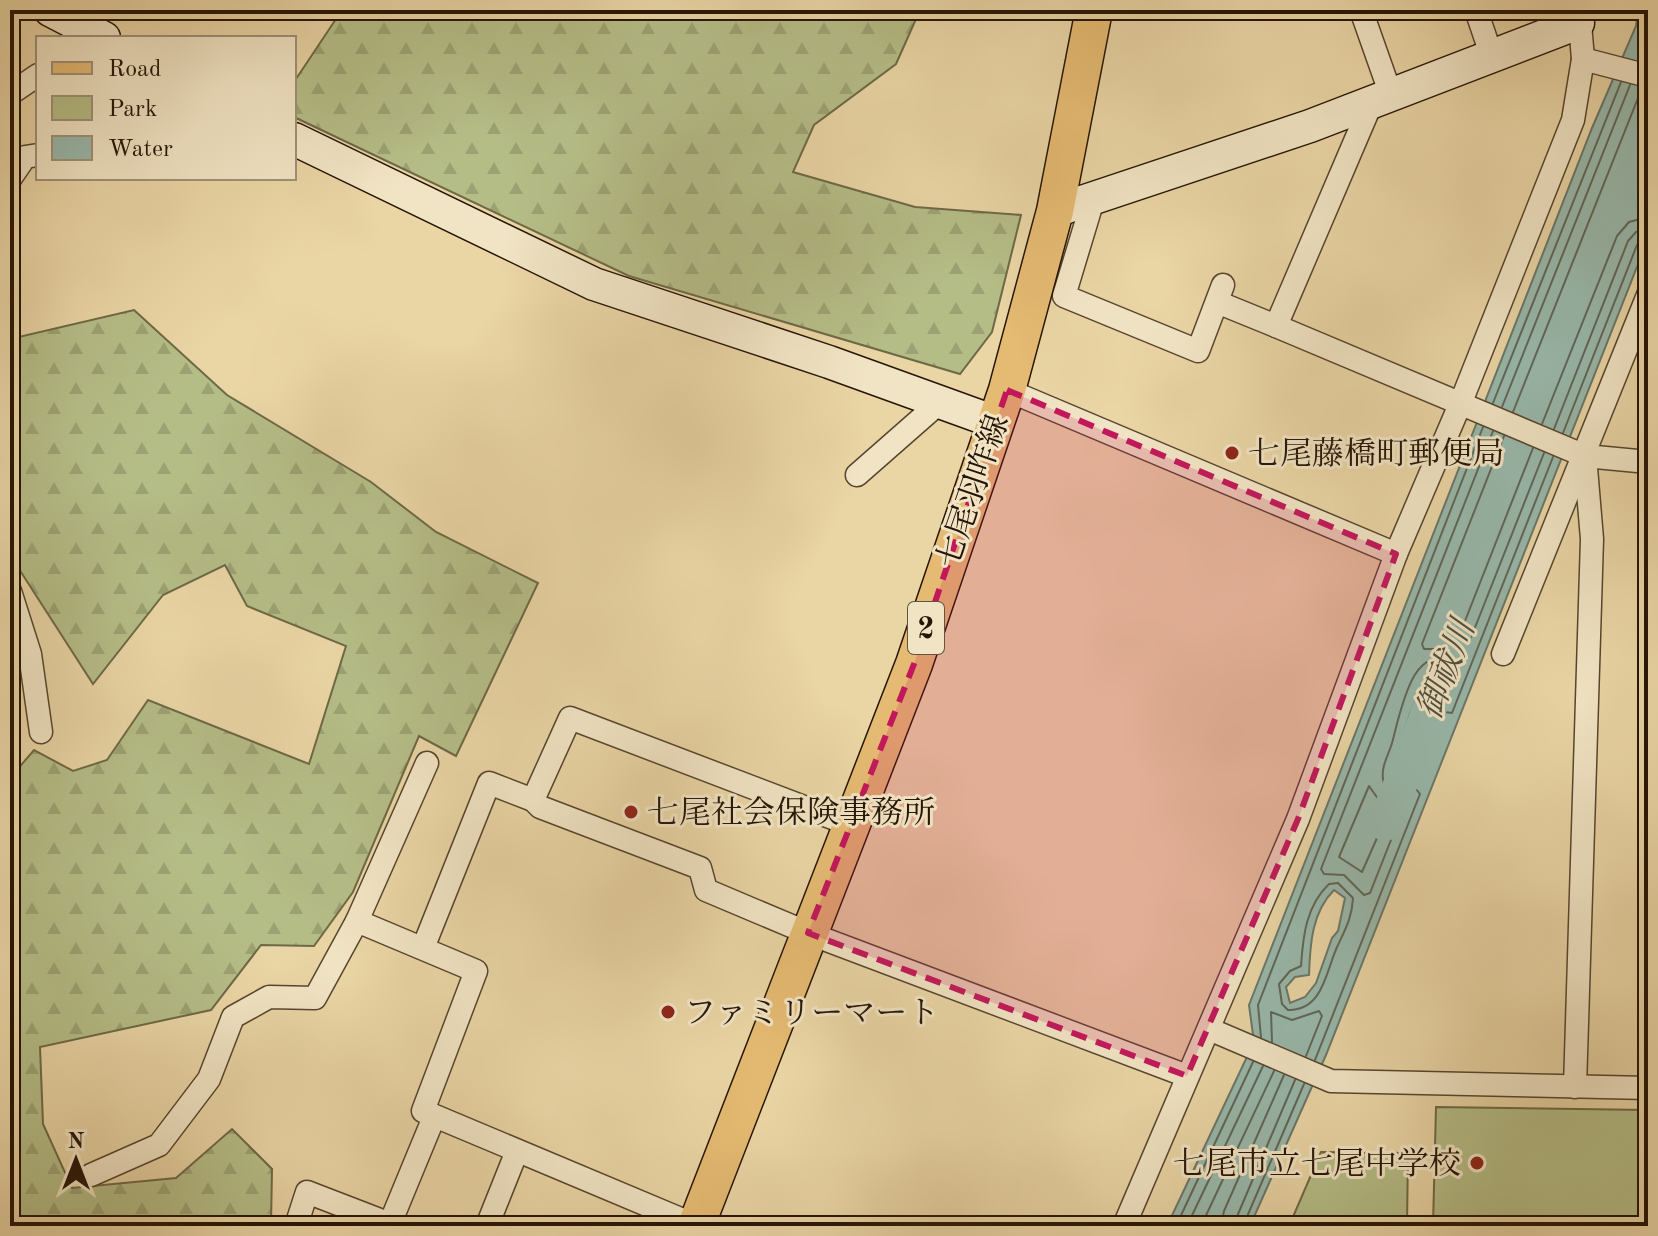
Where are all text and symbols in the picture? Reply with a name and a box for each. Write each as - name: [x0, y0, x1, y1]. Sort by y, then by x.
- legend: [36, 36, 296, 180]
- text: Road: [108, 58, 161, 82]
- text: Park: [108, 98, 157, 122]
- text: Water: [108, 138, 173, 162]
- street label: 七尾羽咋線: [931, 410, 1016, 573]
- place label: 七尾藤橋町郵便局: [1248, 436, 1504, 472]
- marker: 七尾藤橋町郵便局: [1223, 444, 1241, 462]
- road number: 2: [908, 602, 944, 654]
- water label: 御祓川: [1411, 612, 1483, 724]
- place label: 七尾社会保険事務所: [647, 795, 935, 831]
- marker: 七尾社会保険事務所: [622, 803, 640, 821]
- place label: ファミリーマート: [684, 998, 939, 1031]
- marker: ファミリーマート: [659, 1003, 677, 1021]
- north arrow: [36, 1120, 116, 1200]
- text: N: [68, 1131, 85, 1153]
- place label: 七尾市立七尾中学校: [1173, 1147, 1461, 1182]
- marker: 七尾市立七尾中学校: [1468, 1154, 1486, 1172]

